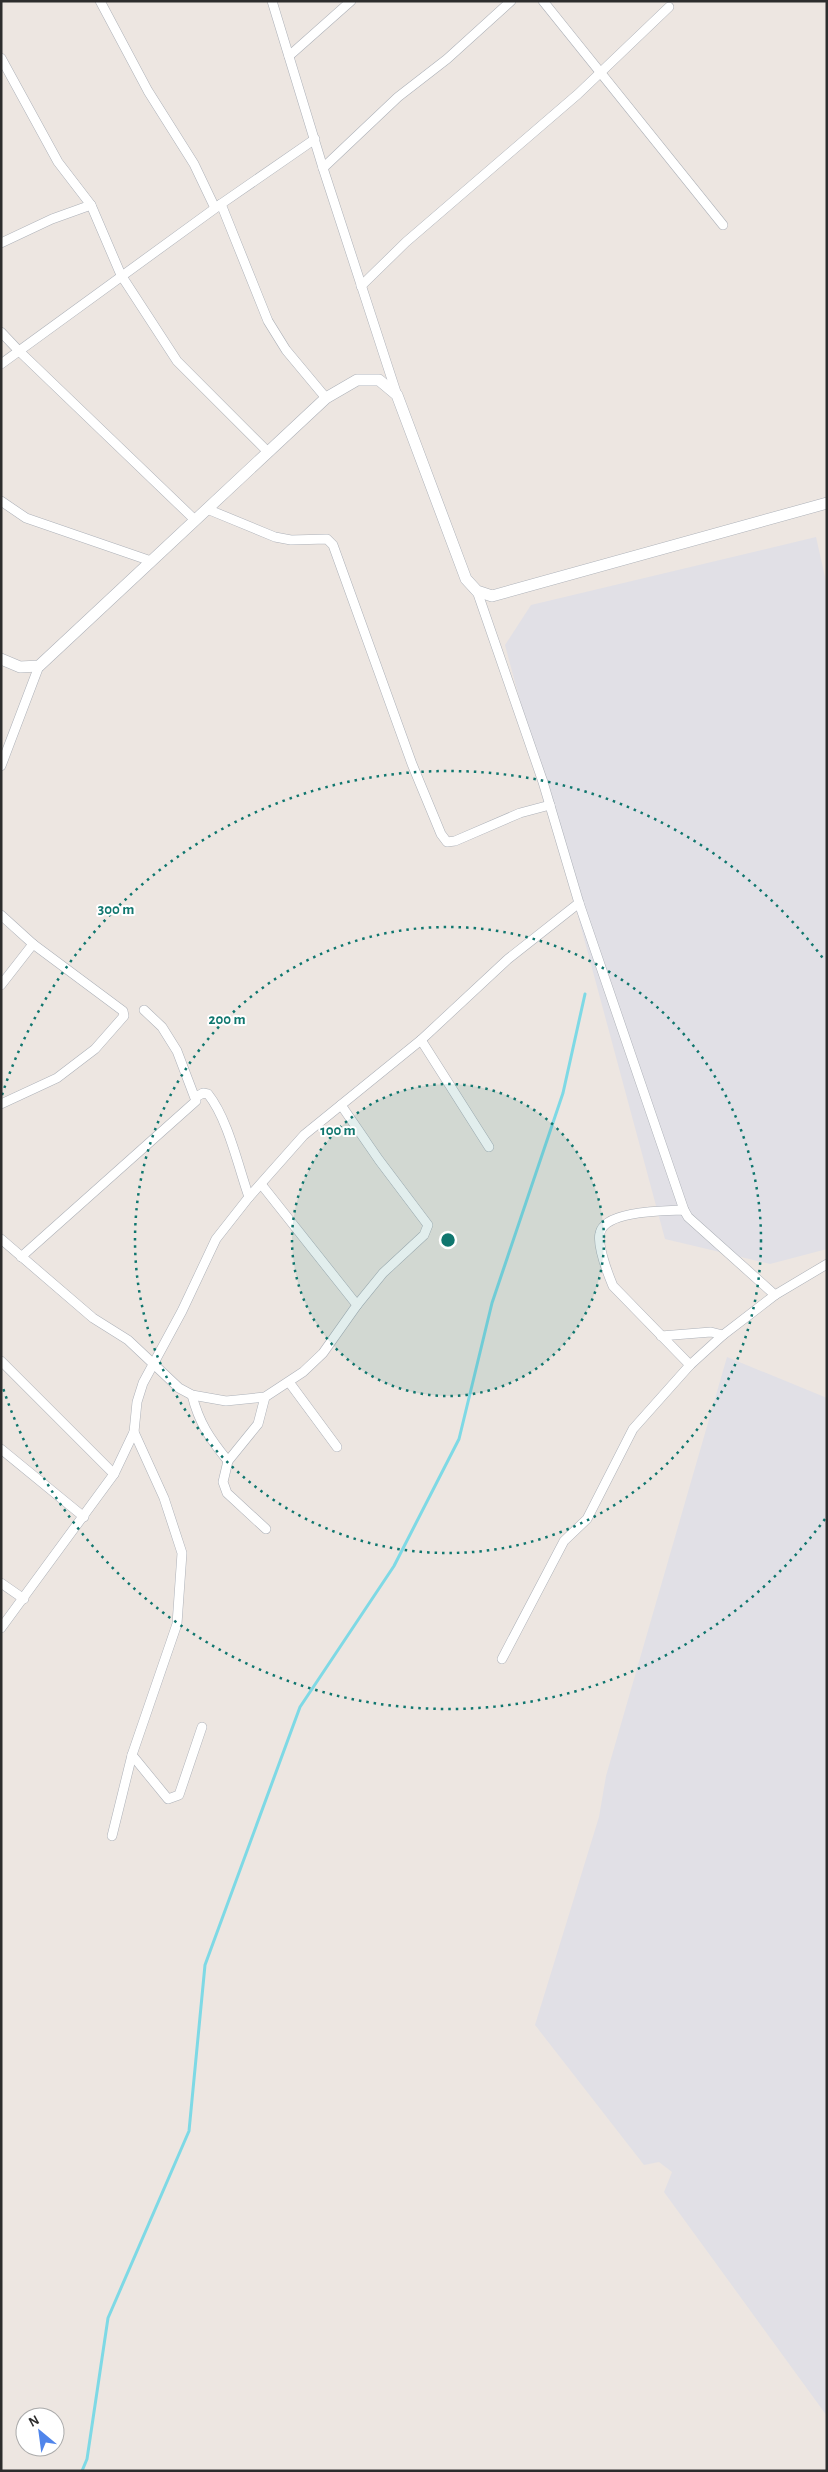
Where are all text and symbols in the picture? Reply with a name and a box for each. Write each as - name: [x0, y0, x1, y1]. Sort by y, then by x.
- text: 300 m: [98, 902, 134, 917]
- text: 200 m: [208, 1012, 246, 1027]
- text: 100 m: [320, 1123, 356, 1138]
- centre of rings: [439, 1231, 457, 1249]
- north arrow: [15, 2407, 65, 2457]
- text: N: [27, 2413, 42, 2430]

